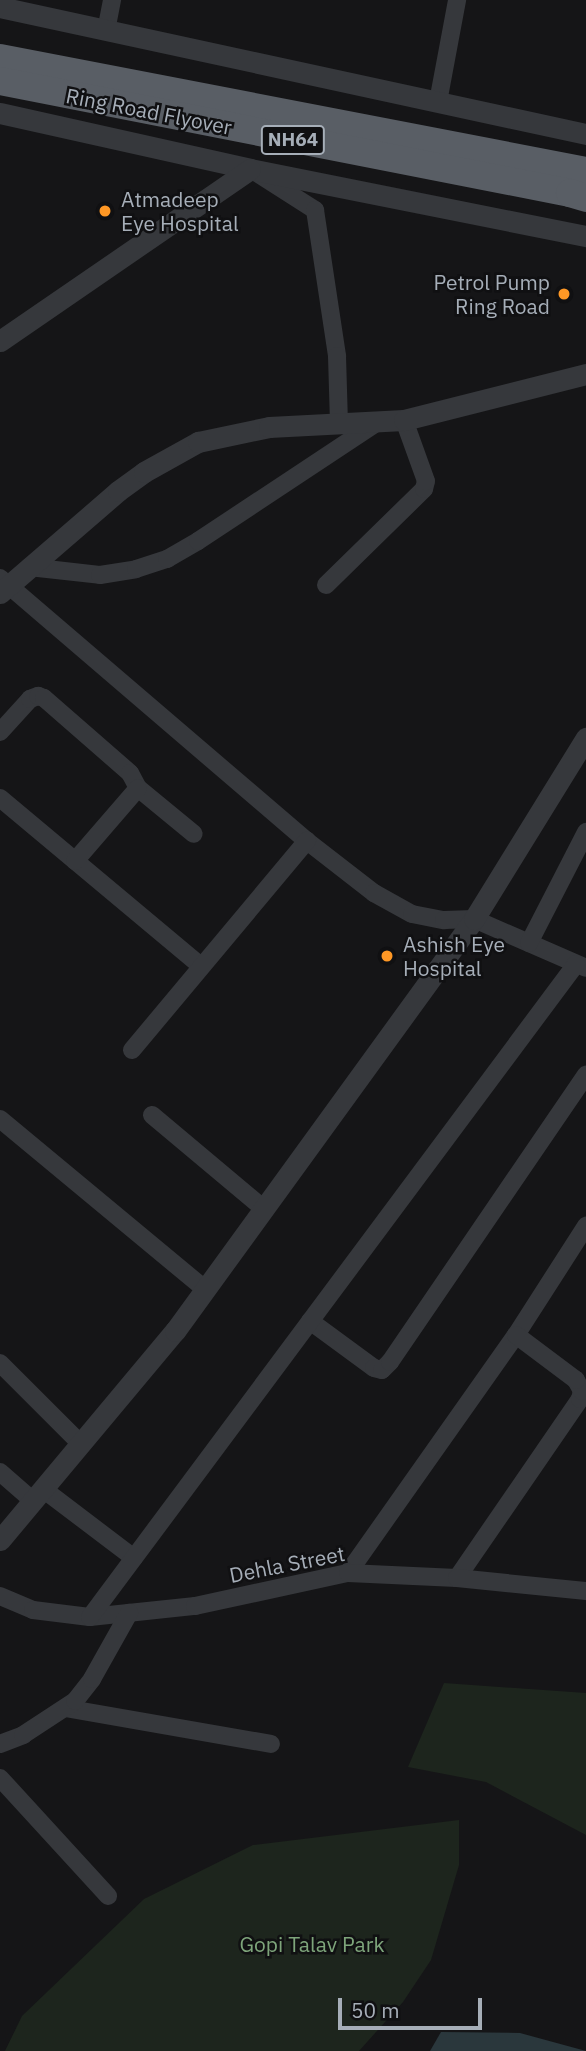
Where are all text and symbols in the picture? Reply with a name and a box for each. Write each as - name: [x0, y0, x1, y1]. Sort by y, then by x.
- street label: Ring Road Flyover: [64, 83, 234, 139]
- road number: NH64: [260, 124, 326, 156]
- place label: Atmadeep Eye Hospital: [121, 186, 239, 236]
- marker: Atmadeep Eye Hospital: [95, 201, 115, 221]
- place label: Petrol Pump Ring Road: [434, 269, 550, 319]
- marker: Petrol Pump Ring Road: [556, 286, 572, 302]
- place label: Ashish Eye Hospital: [403, 931, 505, 981]
- marker: Ashish Eye Hospital: [377, 946, 397, 966]
- street label: Dehla Street: [227, 1540, 347, 1588]
- park label: Gopi Talav Park: [239, 1931, 385, 1957]
- scale bar: [341, 1984, 484, 2028]
- text: 50 m: [351, 1996, 400, 2024]

